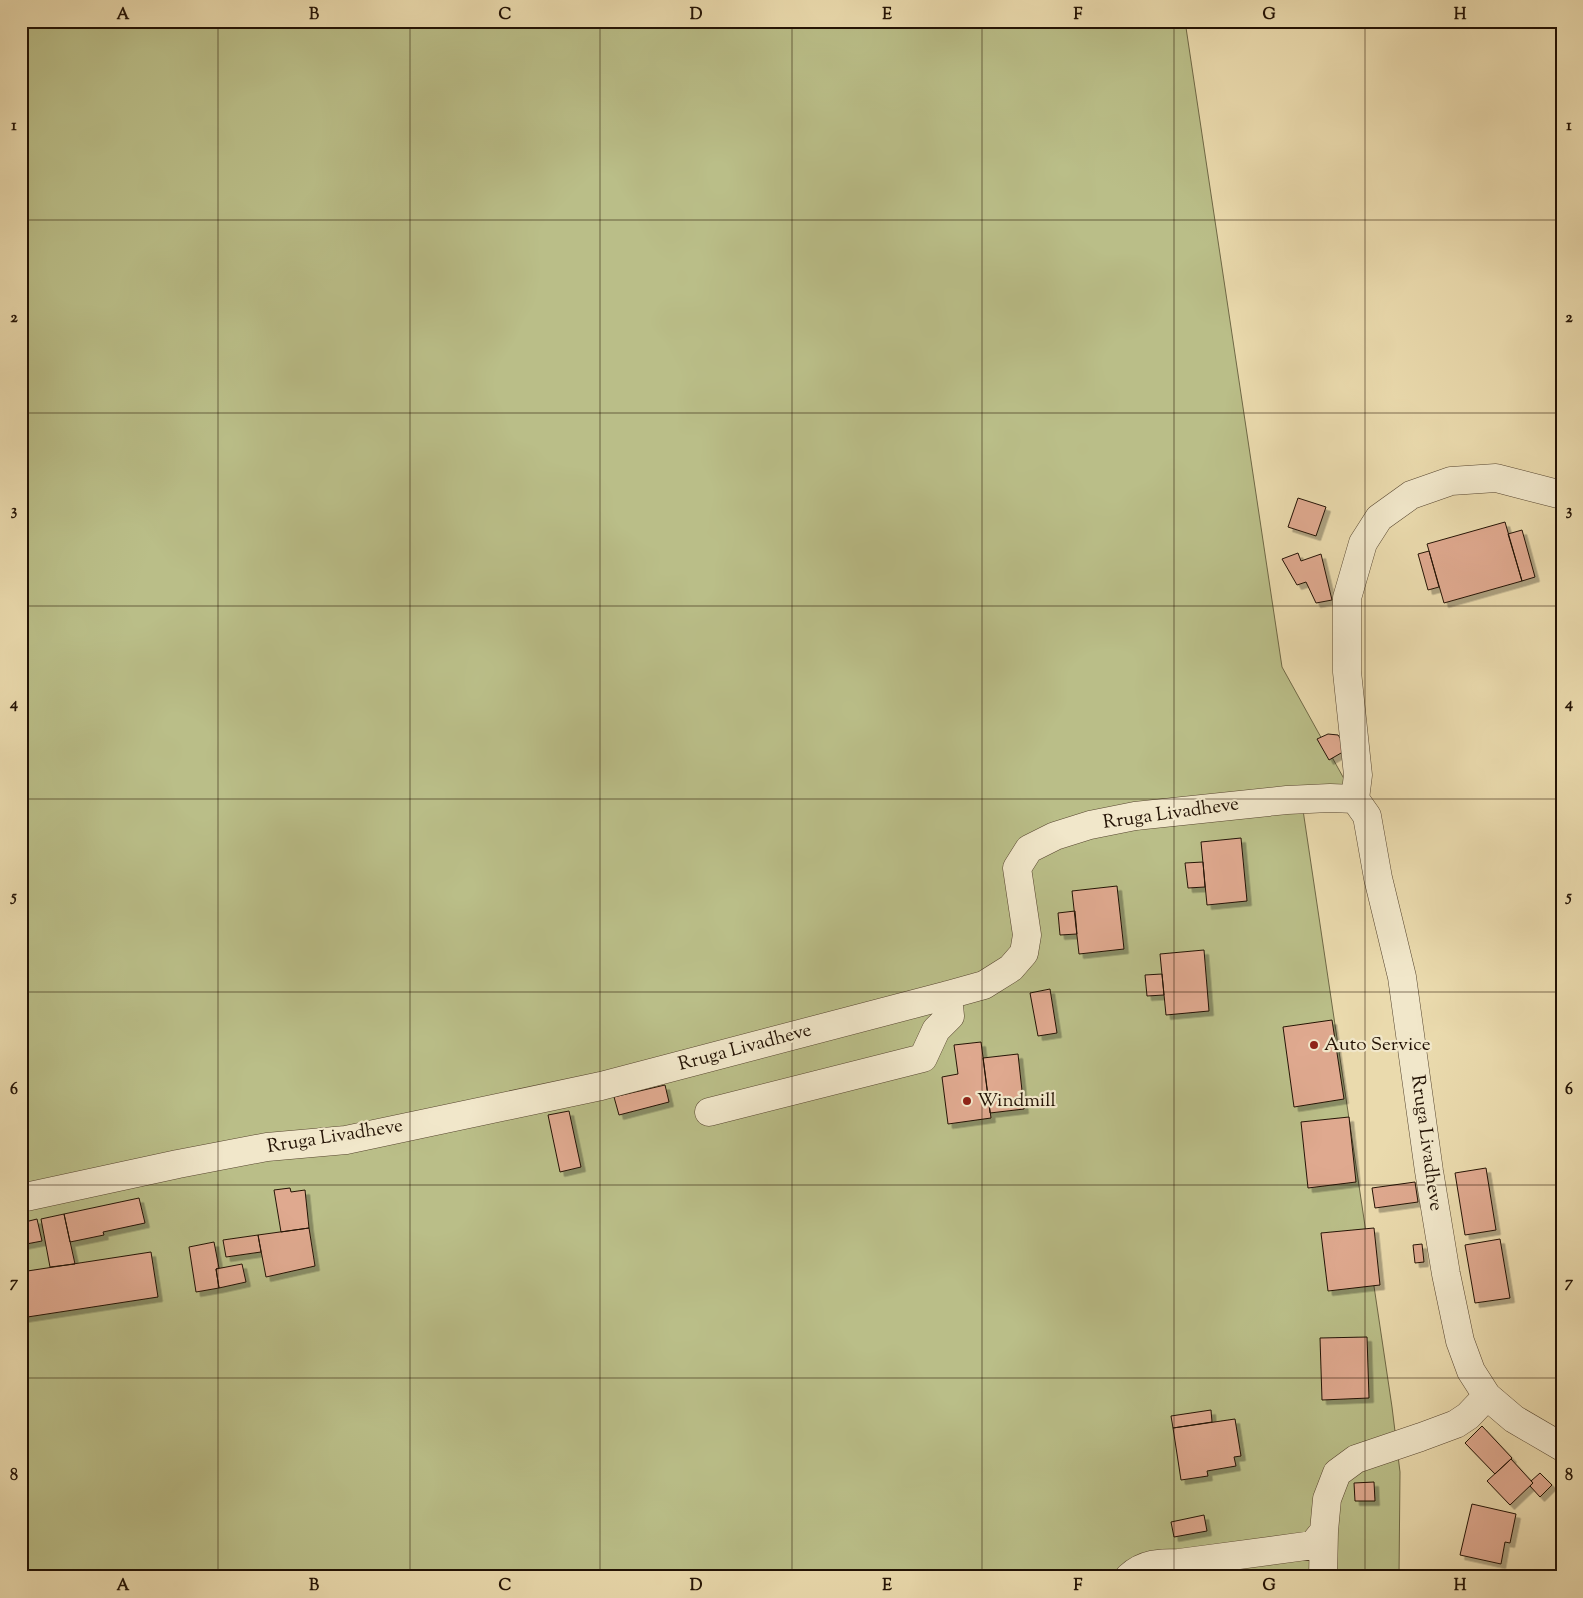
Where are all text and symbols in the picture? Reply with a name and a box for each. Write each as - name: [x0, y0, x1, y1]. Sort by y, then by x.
- text: A: [117, 4, 130, 27]
- text: B: [309, 4, 319, 27]
- text: C: [499, 4, 512, 27]
- text: D: [690, 4, 703, 27]
- text: E: [882, 4, 892, 27]
- text: F: [1074, 4, 1083, 27]
- text: G: [1262, 4, 1276, 27]
- text: H: [1454, 4, 1467, 27]
- text: 1: [11, 115, 17, 138]
- text: 1: [1566, 115, 1572, 138]
- text: 2: [10, 307, 18, 330]
- text: 2: [1565, 307, 1573, 330]
- text: 3: [11, 500, 18, 523]
- text: 3: [1566, 500, 1573, 523]
- text: 4: [9, 693, 18, 716]
- text: 4: [1564, 693, 1573, 716]
- street label: Rruga Livadheve: [1101, 791, 1241, 837]
- text: 5: [9, 886, 17, 909]
- text: 5: [1564, 886, 1572, 909]
- street label: Rruga Livadheve: [675, 1017, 815, 1079]
- place label: Auto Service: [1324, 1032, 1431, 1059]
- marker: Auto Service: [1308, 1039, 1320, 1051]
- street label: Rruga Livadheve: [1403, 1073, 1449, 1213]
- text: 6: [10, 1079, 18, 1102]
- text: 6: [1565, 1079, 1573, 1102]
- place label: Windmill: [977, 1088, 1056, 1115]
- marker: Windmill: [961, 1095, 973, 1107]
- street label: Rruga Livadheve: [265, 1113, 405, 1161]
- text: 7: [10, 1272, 19, 1295]
- text: 7: [1565, 1272, 1574, 1295]
- text: 8: [10, 1465, 18, 1488]
- text: 8: [1565, 1465, 1573, 1488]
- text: A: [117, 1575, 130, 1598]
- text: B: [309, 1575, 319, 1598]
- text: C: [499, 1575, 512, 1598]
- text: D: [690, 1575, 703, 1598]
- text: E: [882, 1575, 892, 1598]
- text: F: [1074, 1575, 1083, 1598]
- text: G: [1262, 1575, 1276, 1598]
- text: H: [1454, 1575, 1467, 1598]

